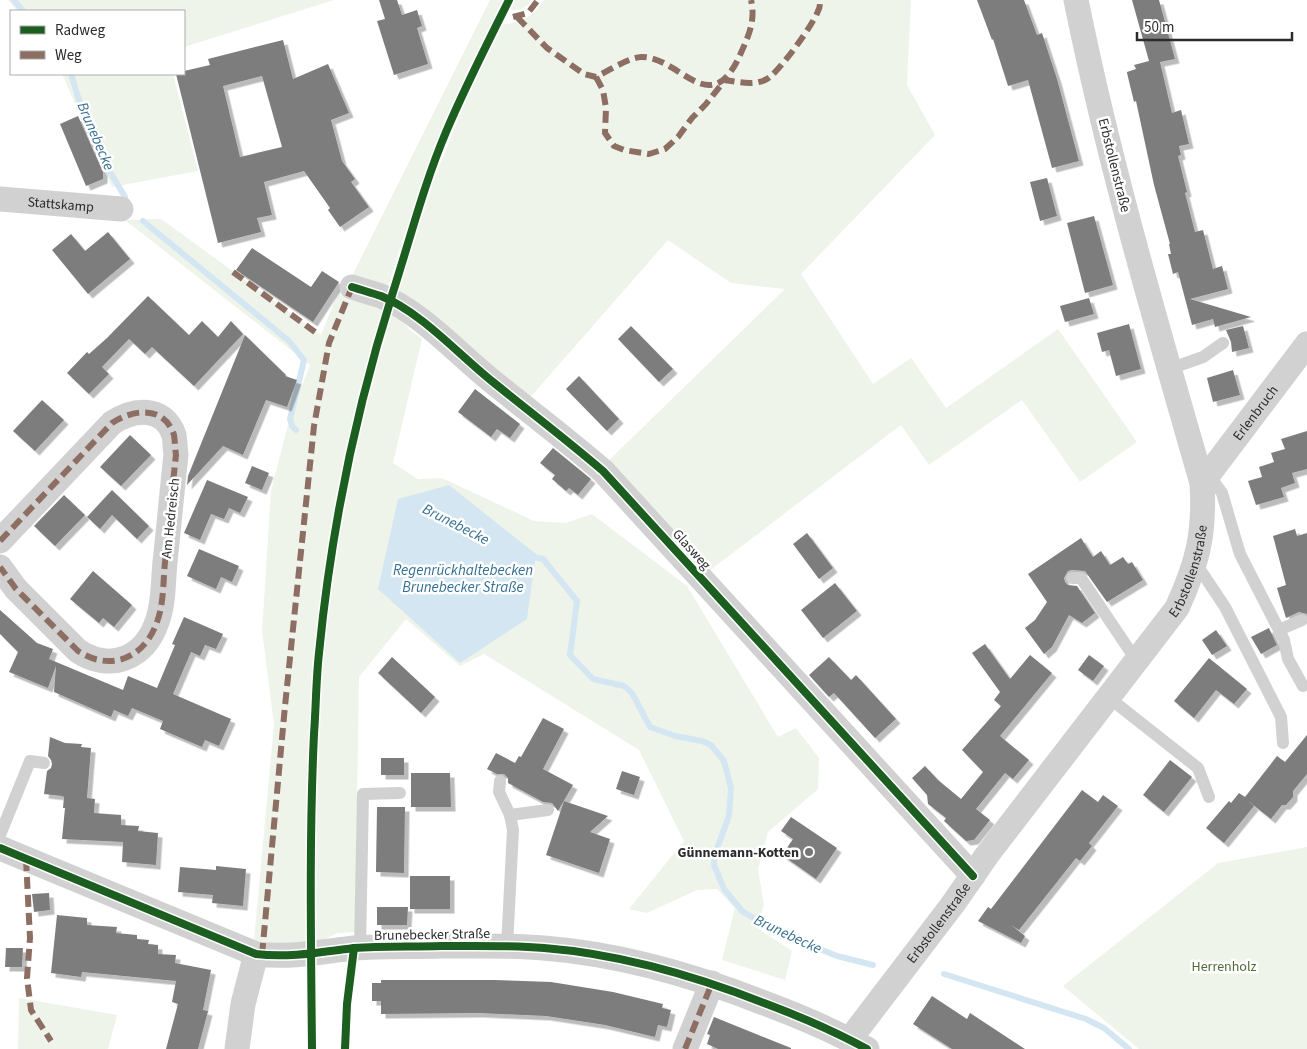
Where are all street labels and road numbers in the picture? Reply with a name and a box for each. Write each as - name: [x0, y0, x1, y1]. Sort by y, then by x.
- street label: Erbstollenstraße: [1093, 116, 1135, 214]
- street label: Stattskamp: [27, 192, 95, 218]
- street label: Erlenbruch: [1228, 382, 1283, 445]
- street label: Am Hedreisch: [157, 477, 185, 559]
- street label: Erbstollenstraße: [1164, 524, 1213, 622]
- street label: Glasweg: [667, 525, 715, 575]
- street label: Erbstollenstraße: [902, 879, 976, 968]
- street label: Brunebecker Straße: [374, 924, 490, 946]

